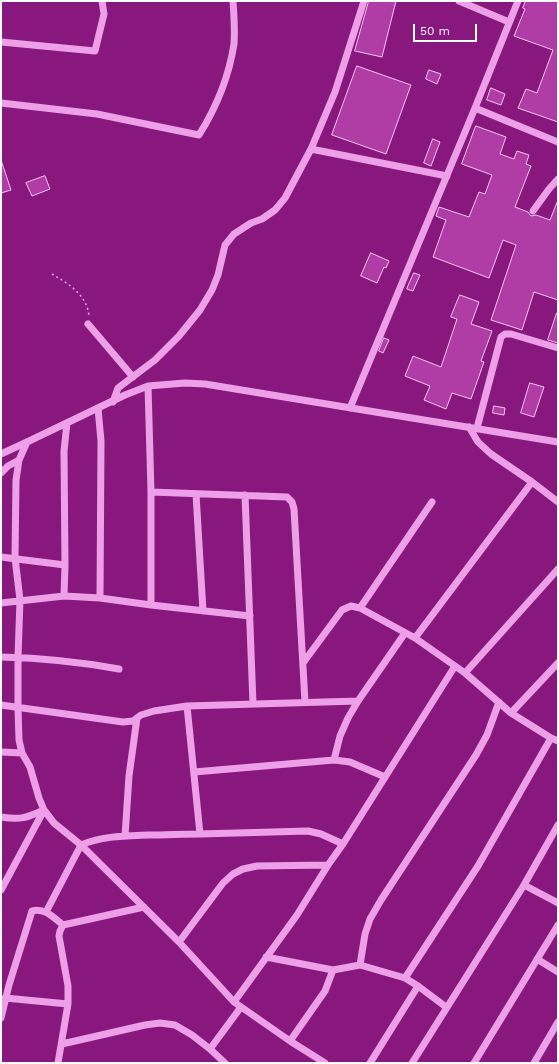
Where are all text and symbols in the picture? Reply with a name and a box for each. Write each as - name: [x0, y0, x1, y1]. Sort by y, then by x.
- scale bar: [415, 16, 479, 42]
- text: 50 m: [420, 24, 450, 38]

